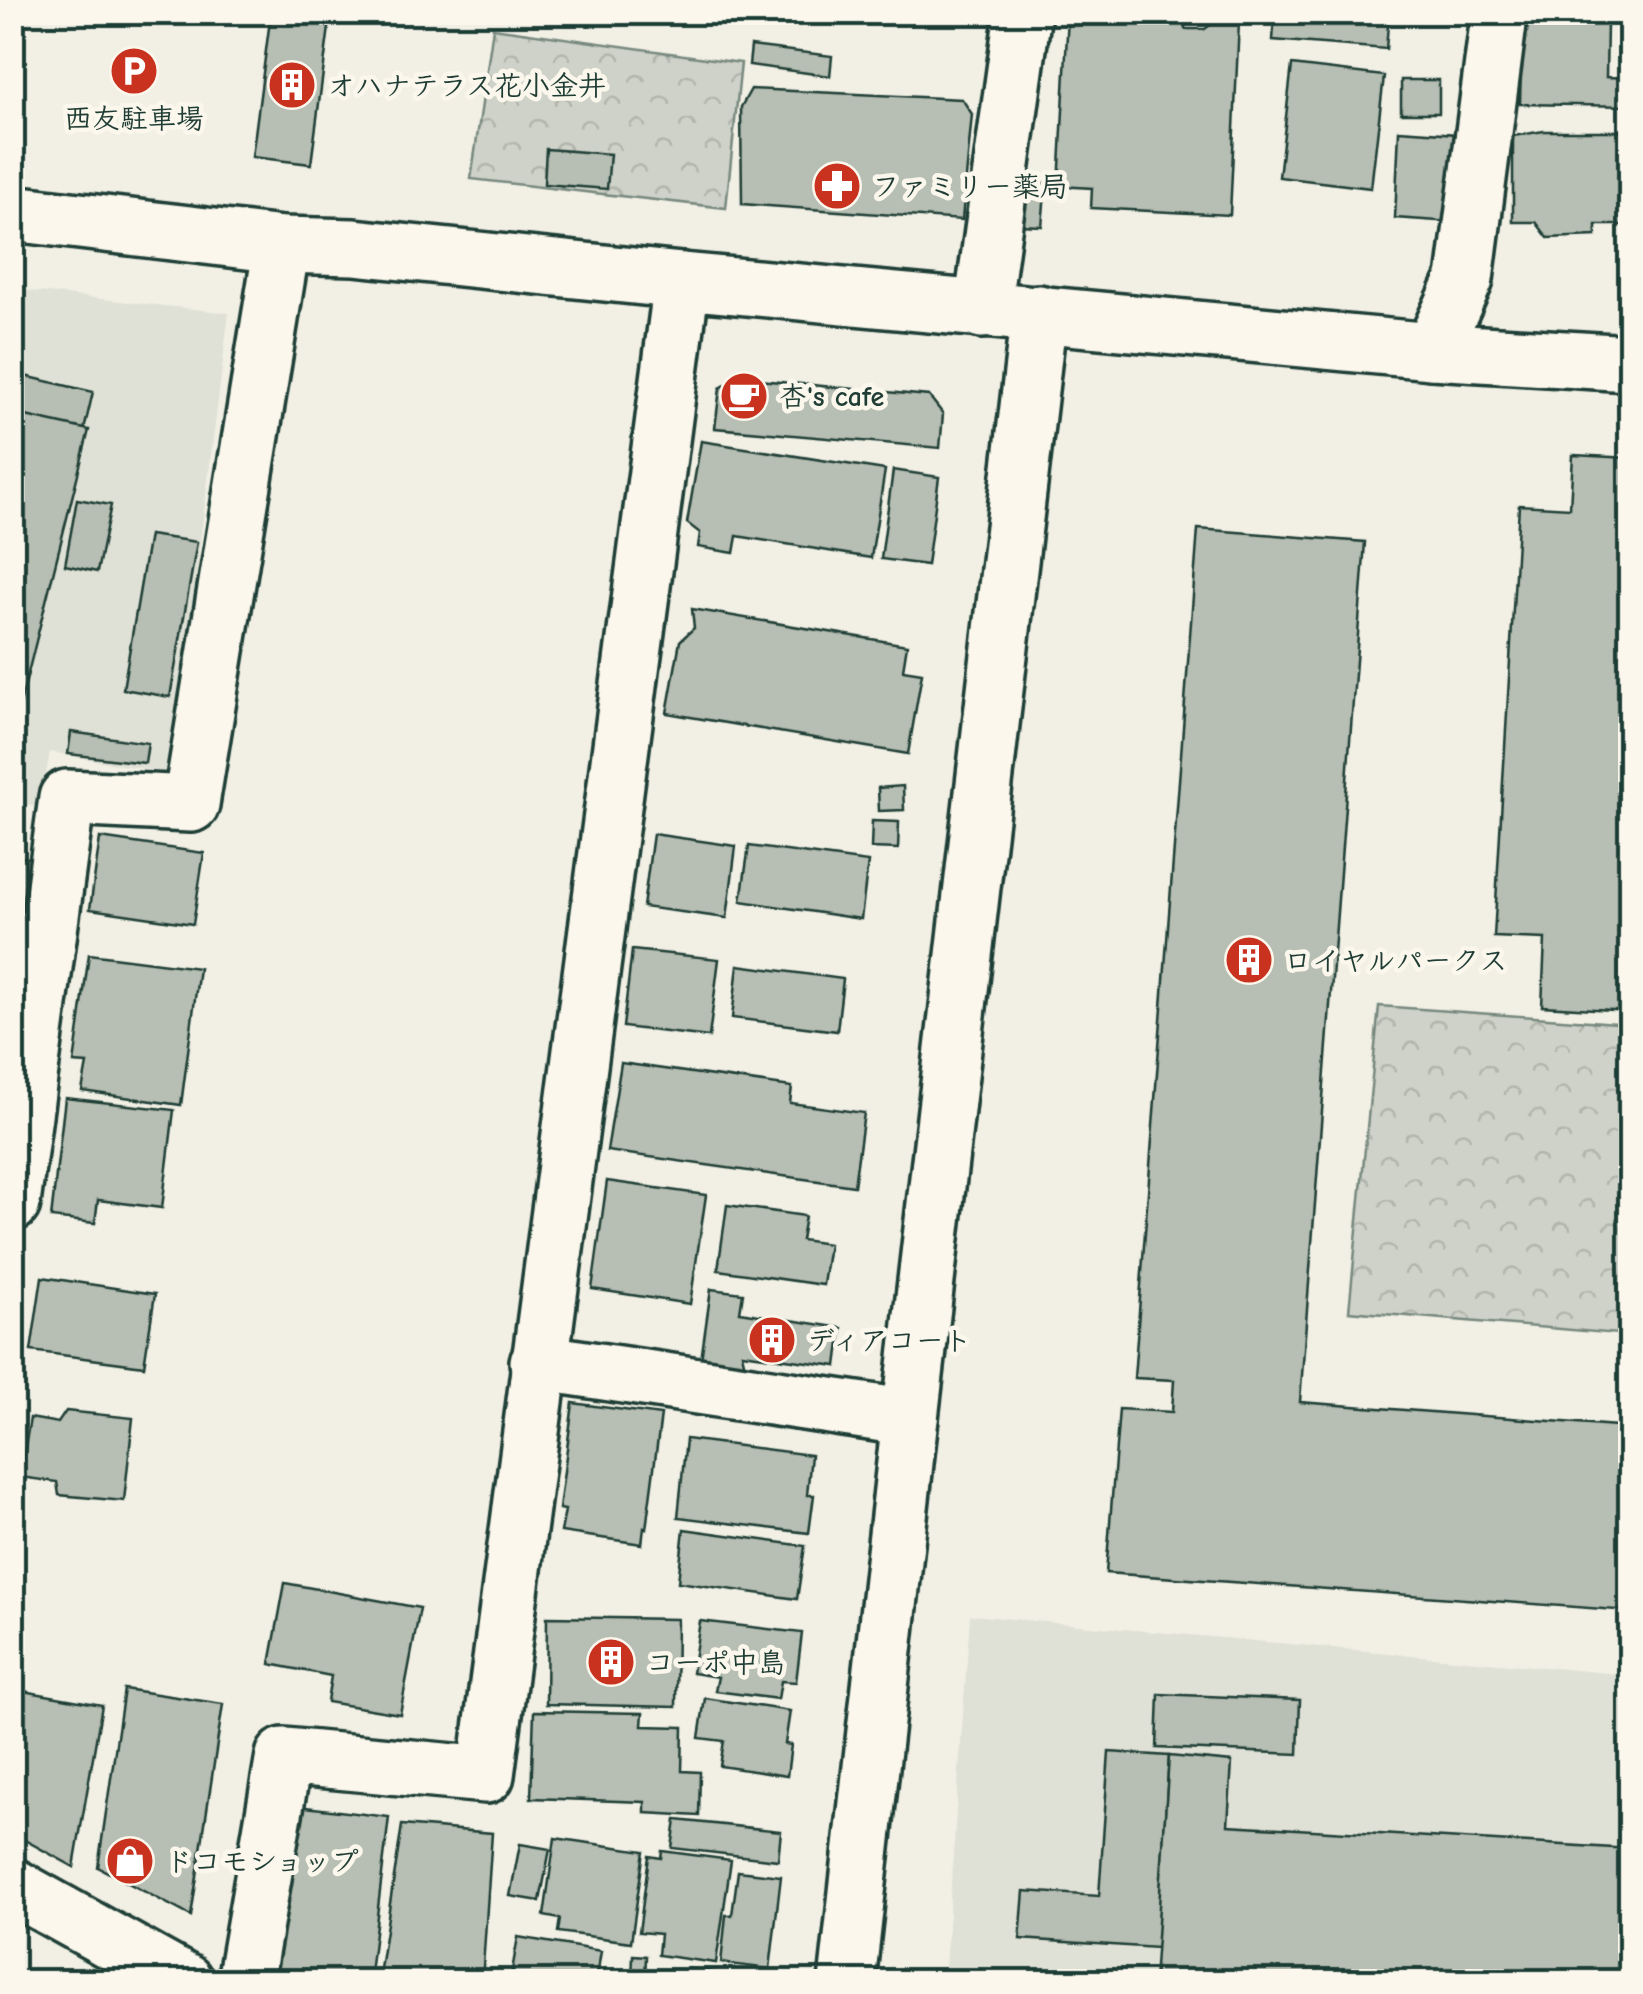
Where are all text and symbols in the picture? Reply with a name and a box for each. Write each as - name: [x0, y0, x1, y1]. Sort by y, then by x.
- parking icon: 西友駐車場: [108, 45, 160, 97]
- building icon: オハナテラス花小金井: [266, 59, 318, 111]
- place label: オハナテラス花小金井: [327, 70, 606, 102]
- place label: 西友駐車場: [64, 103, 204, 135]
- pharmacy icon: ファミリー薬局: [811, 160, 863, 212]
- place label: ファミリー薬局: [872, 171, 1068, 203]
- cafe icon: 杏's cafe: [718, 370, 770, 422]
- place label: 杏's cafe: [779, 381, 884, 413]
- building icon: ロイヤルパークス: [1223, 934, 1275, 986]
- place label: ロイヤルパークス: [1284, 945, 1507, 977]
- building icon: ディアコート: [746, 1314, 798, 1366]
- place label: ディアコート: [807, 1325, 972, 1357]
- building icon: コーポ中島: [585, 1636, 637, 1688]
- place label: コーポ中島: [646, 1647, 786, 1679]
- shop icon: ドコモショップ: [104, 1835, 156, 1887]
- place label: ドコモショップ: [165, 1846, 359, 1878]

